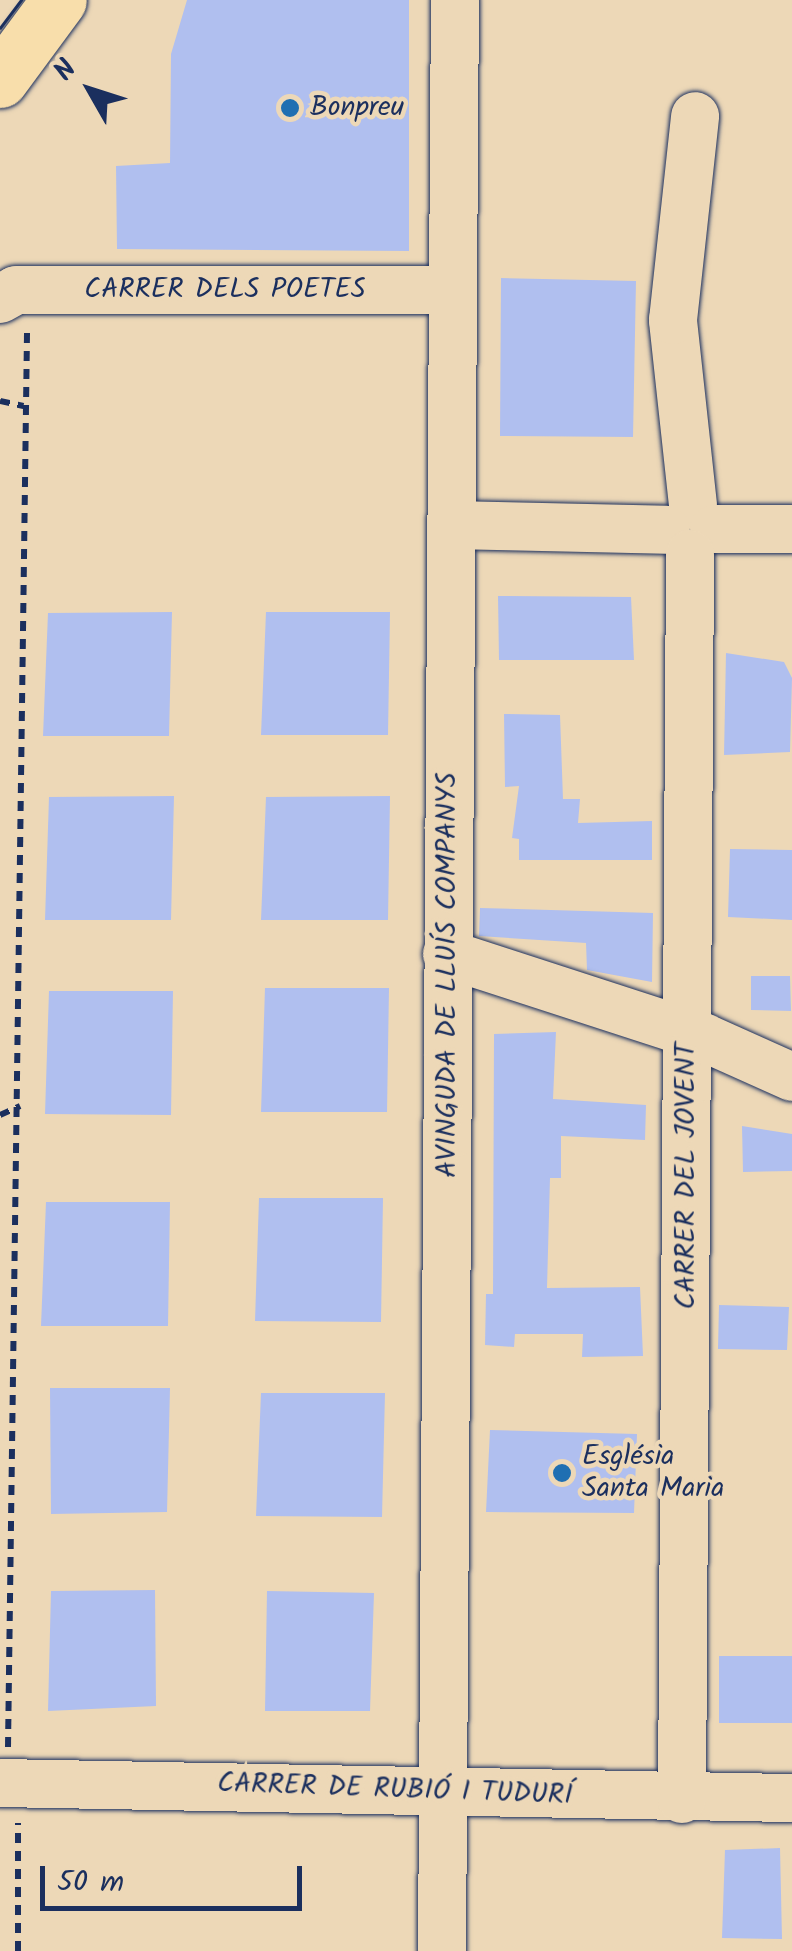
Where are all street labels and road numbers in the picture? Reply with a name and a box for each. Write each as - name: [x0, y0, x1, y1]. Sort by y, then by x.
- street label: CARRER DELS POETES: [84, 273, 366, 307]
- street label: AVINGUDA DE LLUÍS COMPANYS: [431, 772, 465, 1178]
- street label: CARRER DEL JOVENT: [670, 1043, 704, 1309]
- street label: CARRER DE RUBIÓ I TUDURÍ: [217, 1767, 573, 1813]

